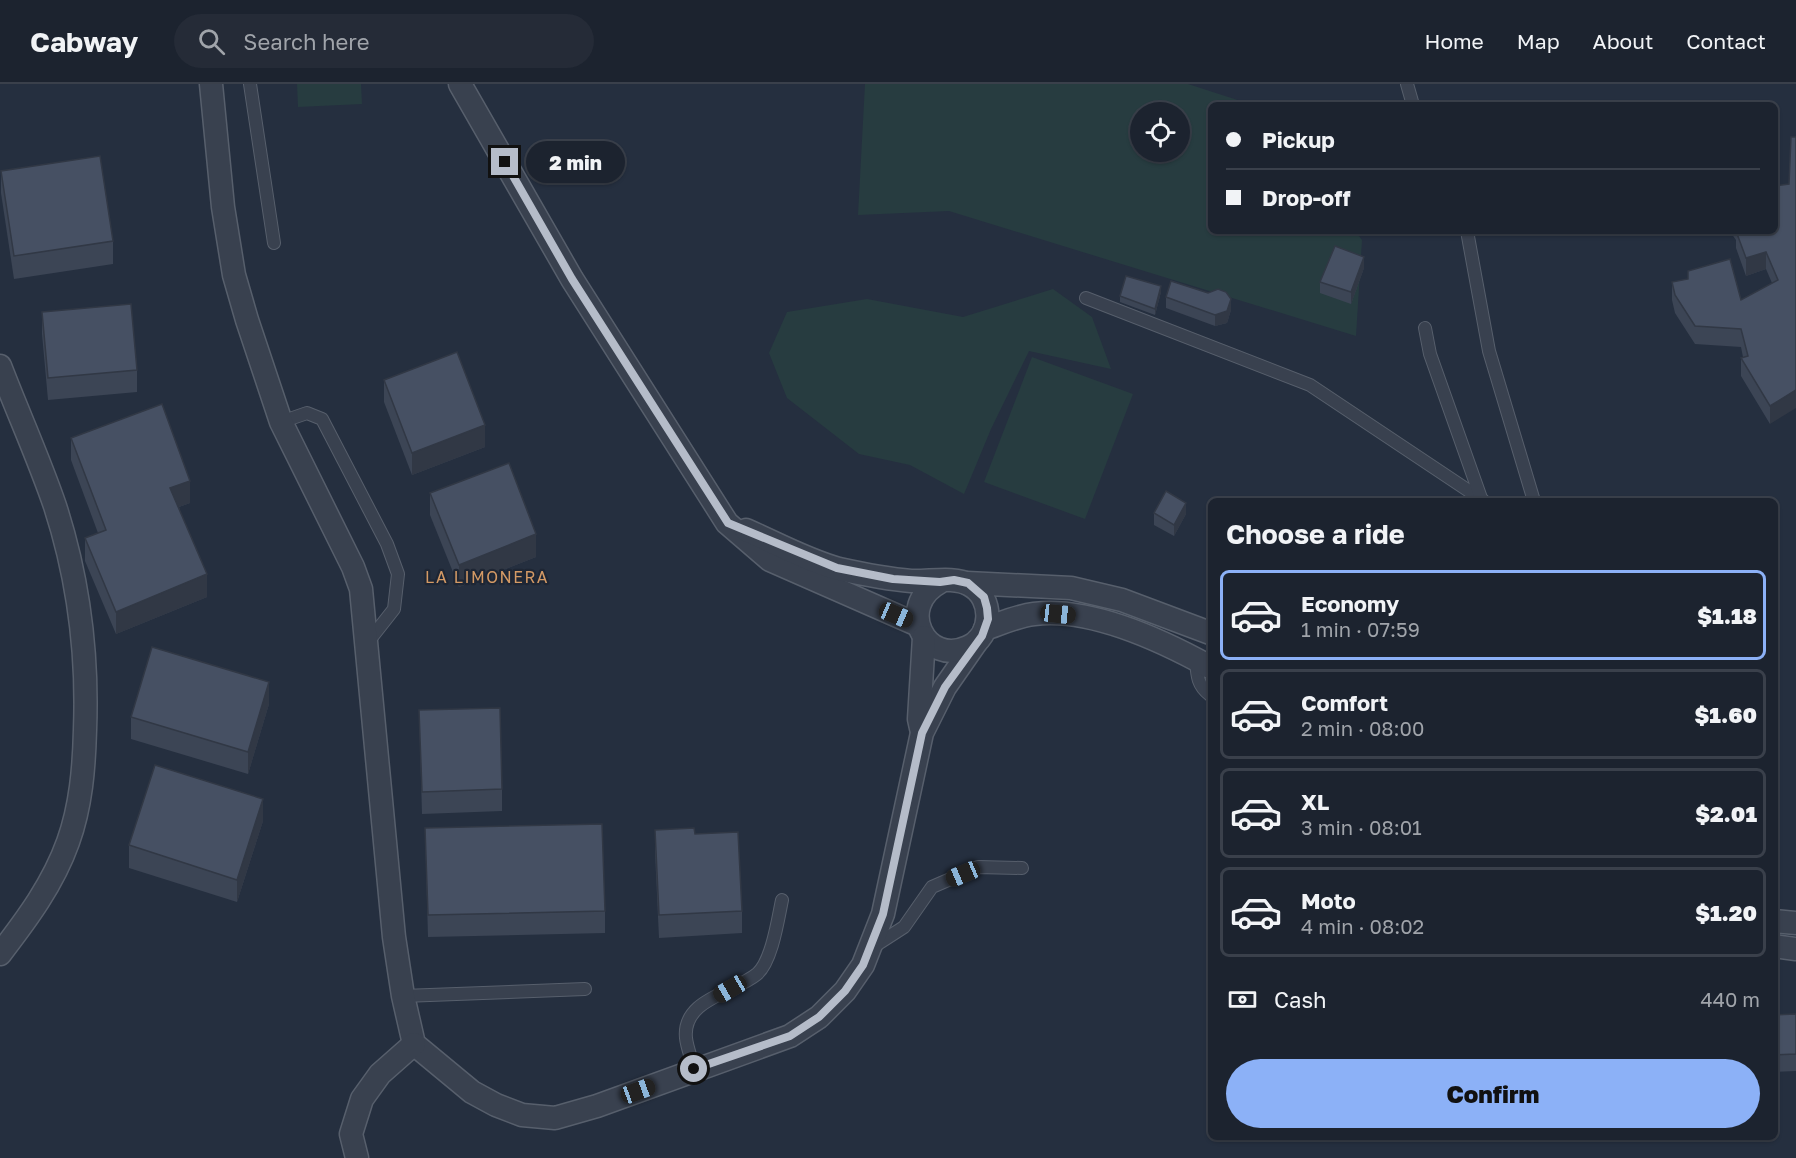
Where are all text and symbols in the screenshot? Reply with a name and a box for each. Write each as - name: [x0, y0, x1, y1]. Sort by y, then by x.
- search box: [174, 14, 594, 68]
- text: Cabway: [30, 25, 138, 58]
- icon: search: [195, 25, 228, 58]
- text: Search here: [243, 28, 369, 55]
- text: Home: [1424, 28, 1484, 54]
- text: Map: [1517, 28, 1560, 54]
- text: About: [1593, 28, 1653, 54]
- text: Contact: [1686, 28, 1766, 54]
- map controls: [1130, 102, 1190, 162]
- button: locate: [1130, 102, 1190, 162]
- text: Pickup: [1262, 126, 1335, 153]
- callout: 2 min: [526, 141, 625, 183]
- route end: [491, 148, 518, 175]
- text: 2 min: [549, 150, 602, 174]
- text: Drop-off: [1262, 184, 1351, 211]
- text: Choose a ride: [1226, 518, 1405, 550]
- district label: LA LIMONERA: [425, 567, 549, 587]
- icon: car: [1229, 588, 1283, 642]
- text: Economy: [1301, 590, 1399, 617]
- car: [876, 600, 916, 630]
- text: $1.18: [1697, 602, 1757, 629]
- car: [1039, 603, 1077, 625]
- text: 1 min · 07:59: [1301, 617, 1420, 641]
- icon: car: [1229, 687, 1283, 741]
- text: Comfort: [1301, 689, 1388, 716]
- text: $1.60: [1695, 701, 1757, 728]
- text: 2 min · 08:00: [1301, 716, 1424, 740]
- icon: car: [1229, 786, 1283, 840]
- text: XL: [1301, 788, 1329, 815]
- text: $2.01: [1695, 800, 1757, 827]
- text: 3 min · 08:01: [1301, 815, 1422, 839]
- car: [943, 859, 983, 889]
- icon: car: [1229, 885, 1283, 939]
- text: Moto: [1301, 887, 1356, 914]
- text: $1.20: [1695, 899, 1757, 926]
- text: 4 min · 08:02: [1301, 914, 1424, 938]
- car: [710, 972, 750, 1006]
- icon: cash: [1226, 983, 1259, 1016]
- text: Cash: [1274, 986, 1327, 1013]
- text: 440 m: [1701, 987, 1760, 1011]
- route start: [680, 1055, 707, 1082]
- button: Confirm: [1226, 1059, 1760, 1128]
- car: [618, 1076, 658, 1106]

